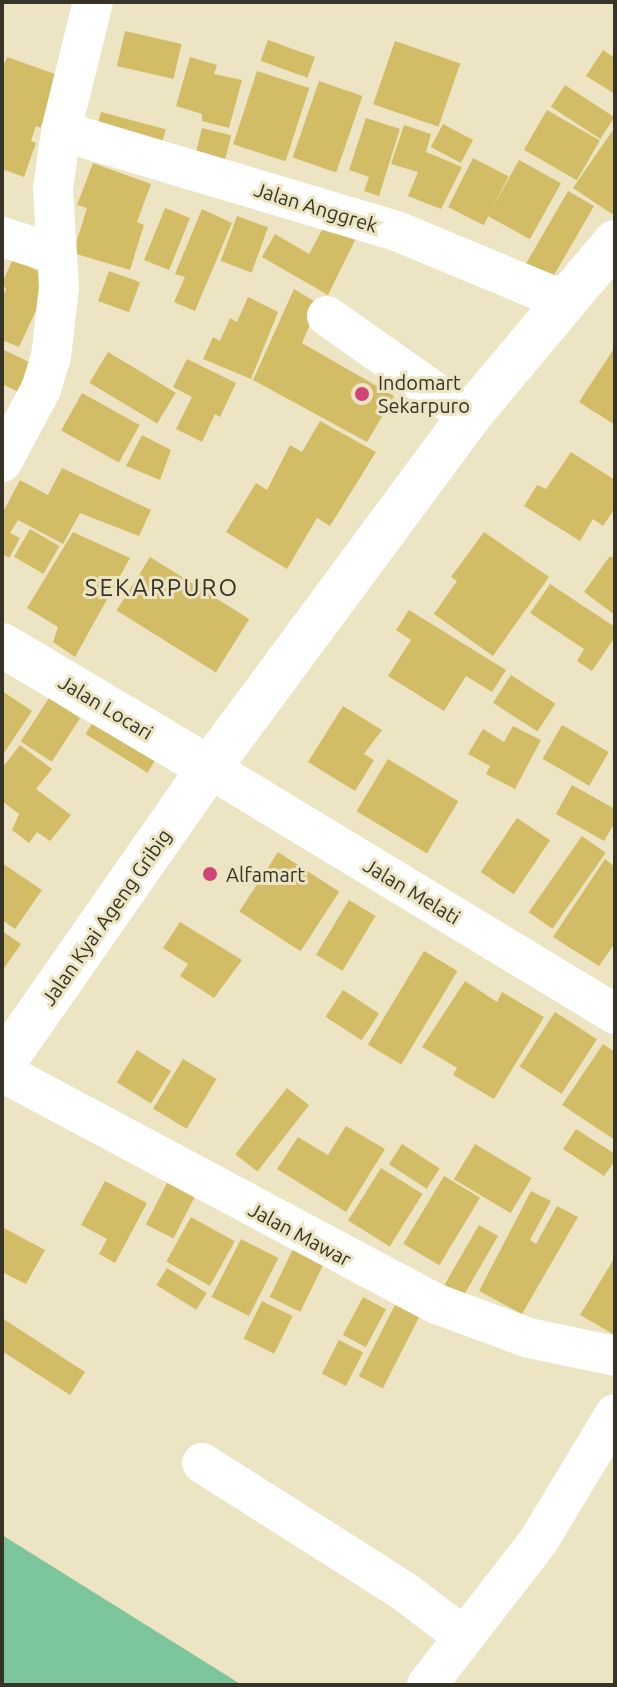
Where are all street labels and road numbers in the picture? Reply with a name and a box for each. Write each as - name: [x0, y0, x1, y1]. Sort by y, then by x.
- street label: Jalan Anggrek: [251, 177, 381, 237]
- street label: Jalan Locari: [55, 670, 157, 744]
- street label: Jalan Kyai Ageng Gribig: [36, 824, 176, 1010]
- street label: Jalan Melati: [359, 853, 465, 929]
- street label: Jalan Mawar: [245, 1197, 355, 1271]

